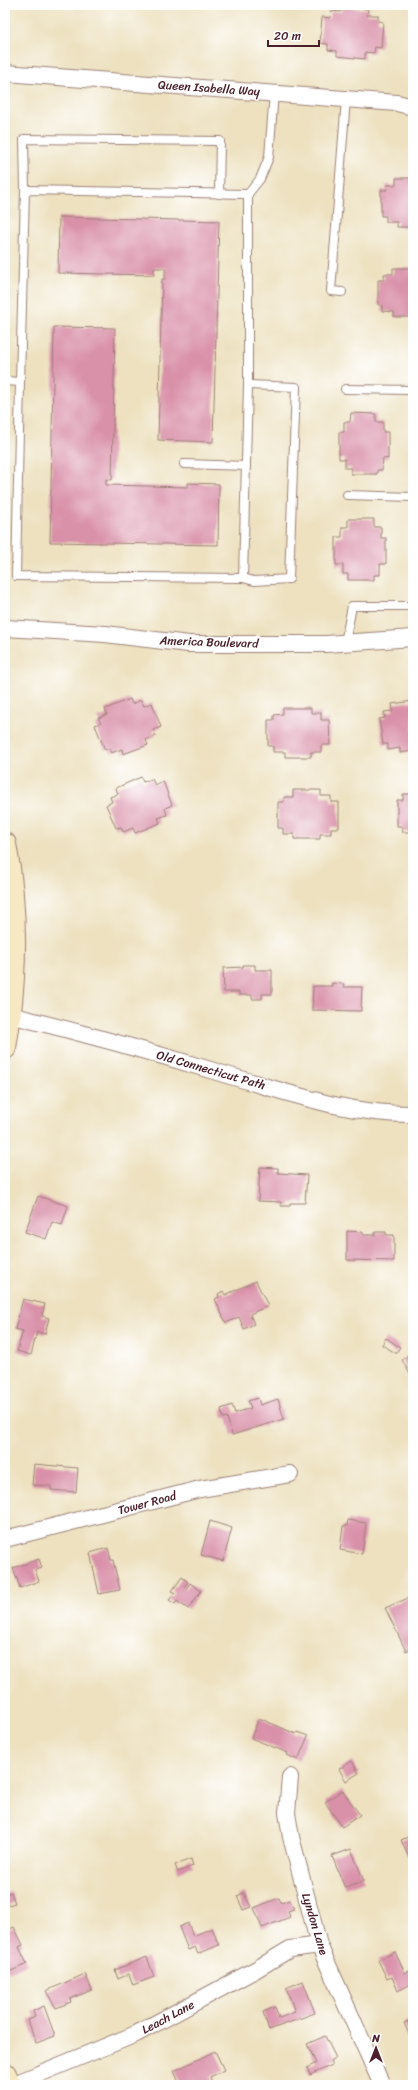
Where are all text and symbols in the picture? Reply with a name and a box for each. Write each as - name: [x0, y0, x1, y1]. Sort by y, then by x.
- scale bar: [268, 22, 319, 48]
- text: 20 m: [274, 25, 301, 47]
- street label: Queen Isabella Way: [157, 73, 262, 103]
- street label: America Boulevard: [158, 629, 260, 655]
- street label: Old Connecticut Path: [154, 1044, 268, 1096]
- street label: Tower Road: [115, 1484, 179, 1521]
- street label: Lyndon Lane: [295, 1890, 335, 1958]
- street label: Leach Lane: [137, 1994, 199, 2040]
- north arrow: [356, 2028, 396, 2068]
- text: N: [371, 2029, 380, 2048]

